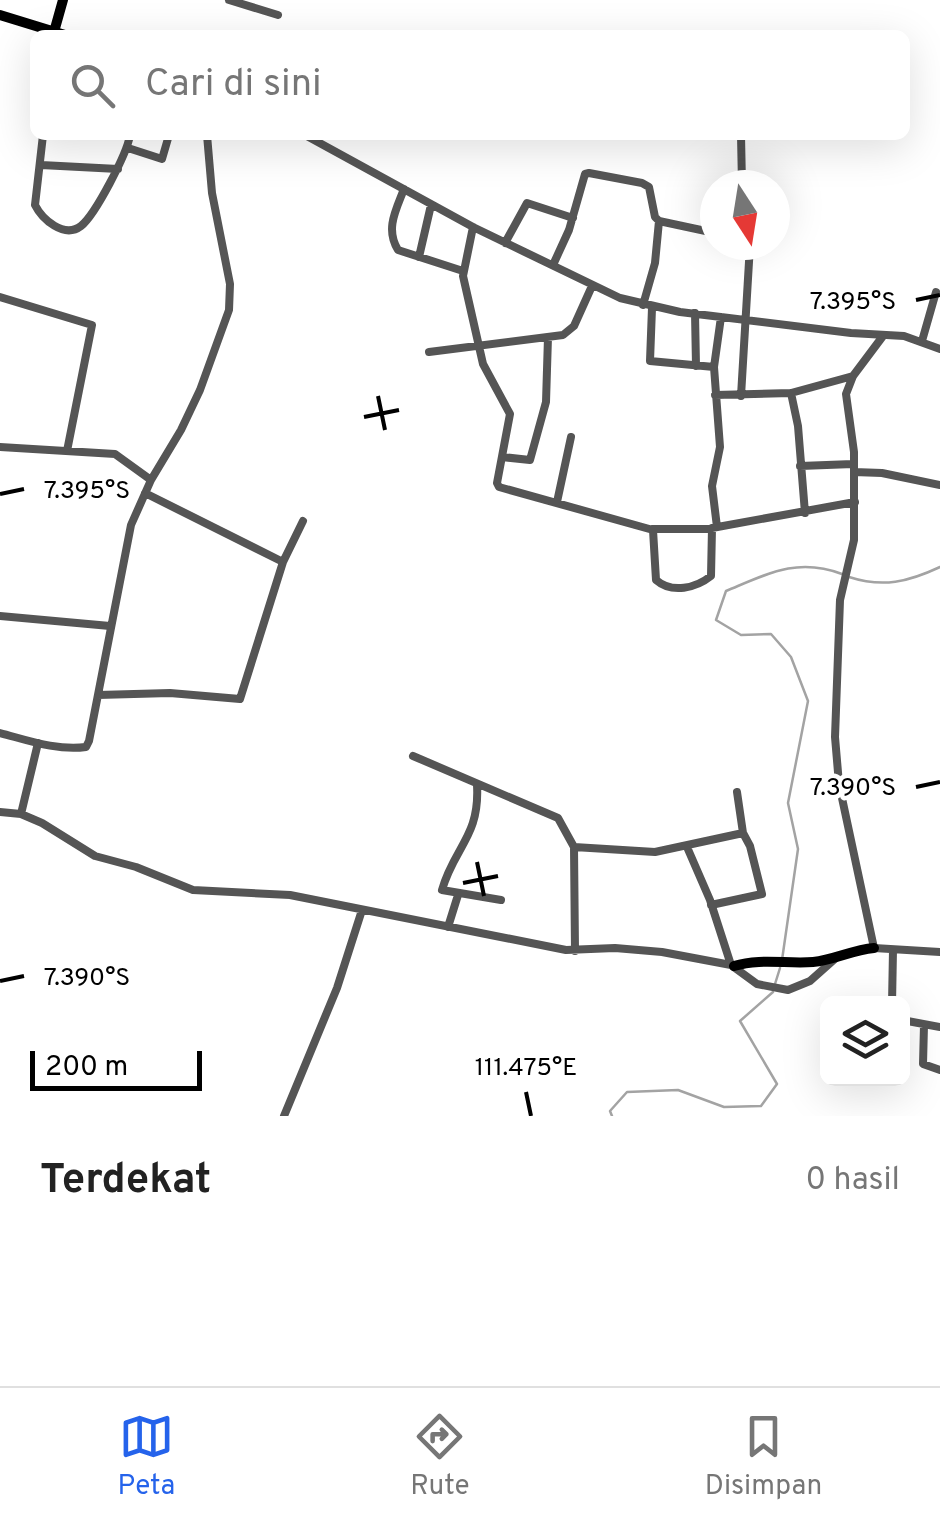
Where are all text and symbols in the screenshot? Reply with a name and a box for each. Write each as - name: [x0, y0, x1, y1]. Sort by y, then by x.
- search box: [30, 30, 910, 140]
- icon: search: [65, 58, 120, 113]
- text: Cari di sini: [145, 61, 322, 110]
- north arrow: [700, 170, 790, 260]
- text: 7.395°S: [810, 287, 896, 319]
- text: 7.395°S: [44, 476, 130, 508]
- text: 7.390°S: [810, 773, 896, 805]
- text: 7.390°S: [44, 963, 130, 995]
- map controls: [820, 996, 910, 1086]
- button: layers: [820, 996, 910, 1086]
- scale bar: [30, 1046, 202, 1090]
- text: 200 m: [45, 1050, 128, 1086]
- text: 111.475°E: [475, 1053, 577, 1085]
- text: Terdekat: [40, 1155, 211, 1208]
- text: 0 hasil: [805, 1161, 900, 1201]
- tab: Peta: [118, 1409, 175, 1505]
- tab: Rute: [410, 1409, 470, 1505]
- tab: Disimpan: [705, 1409, 822, 1505]

